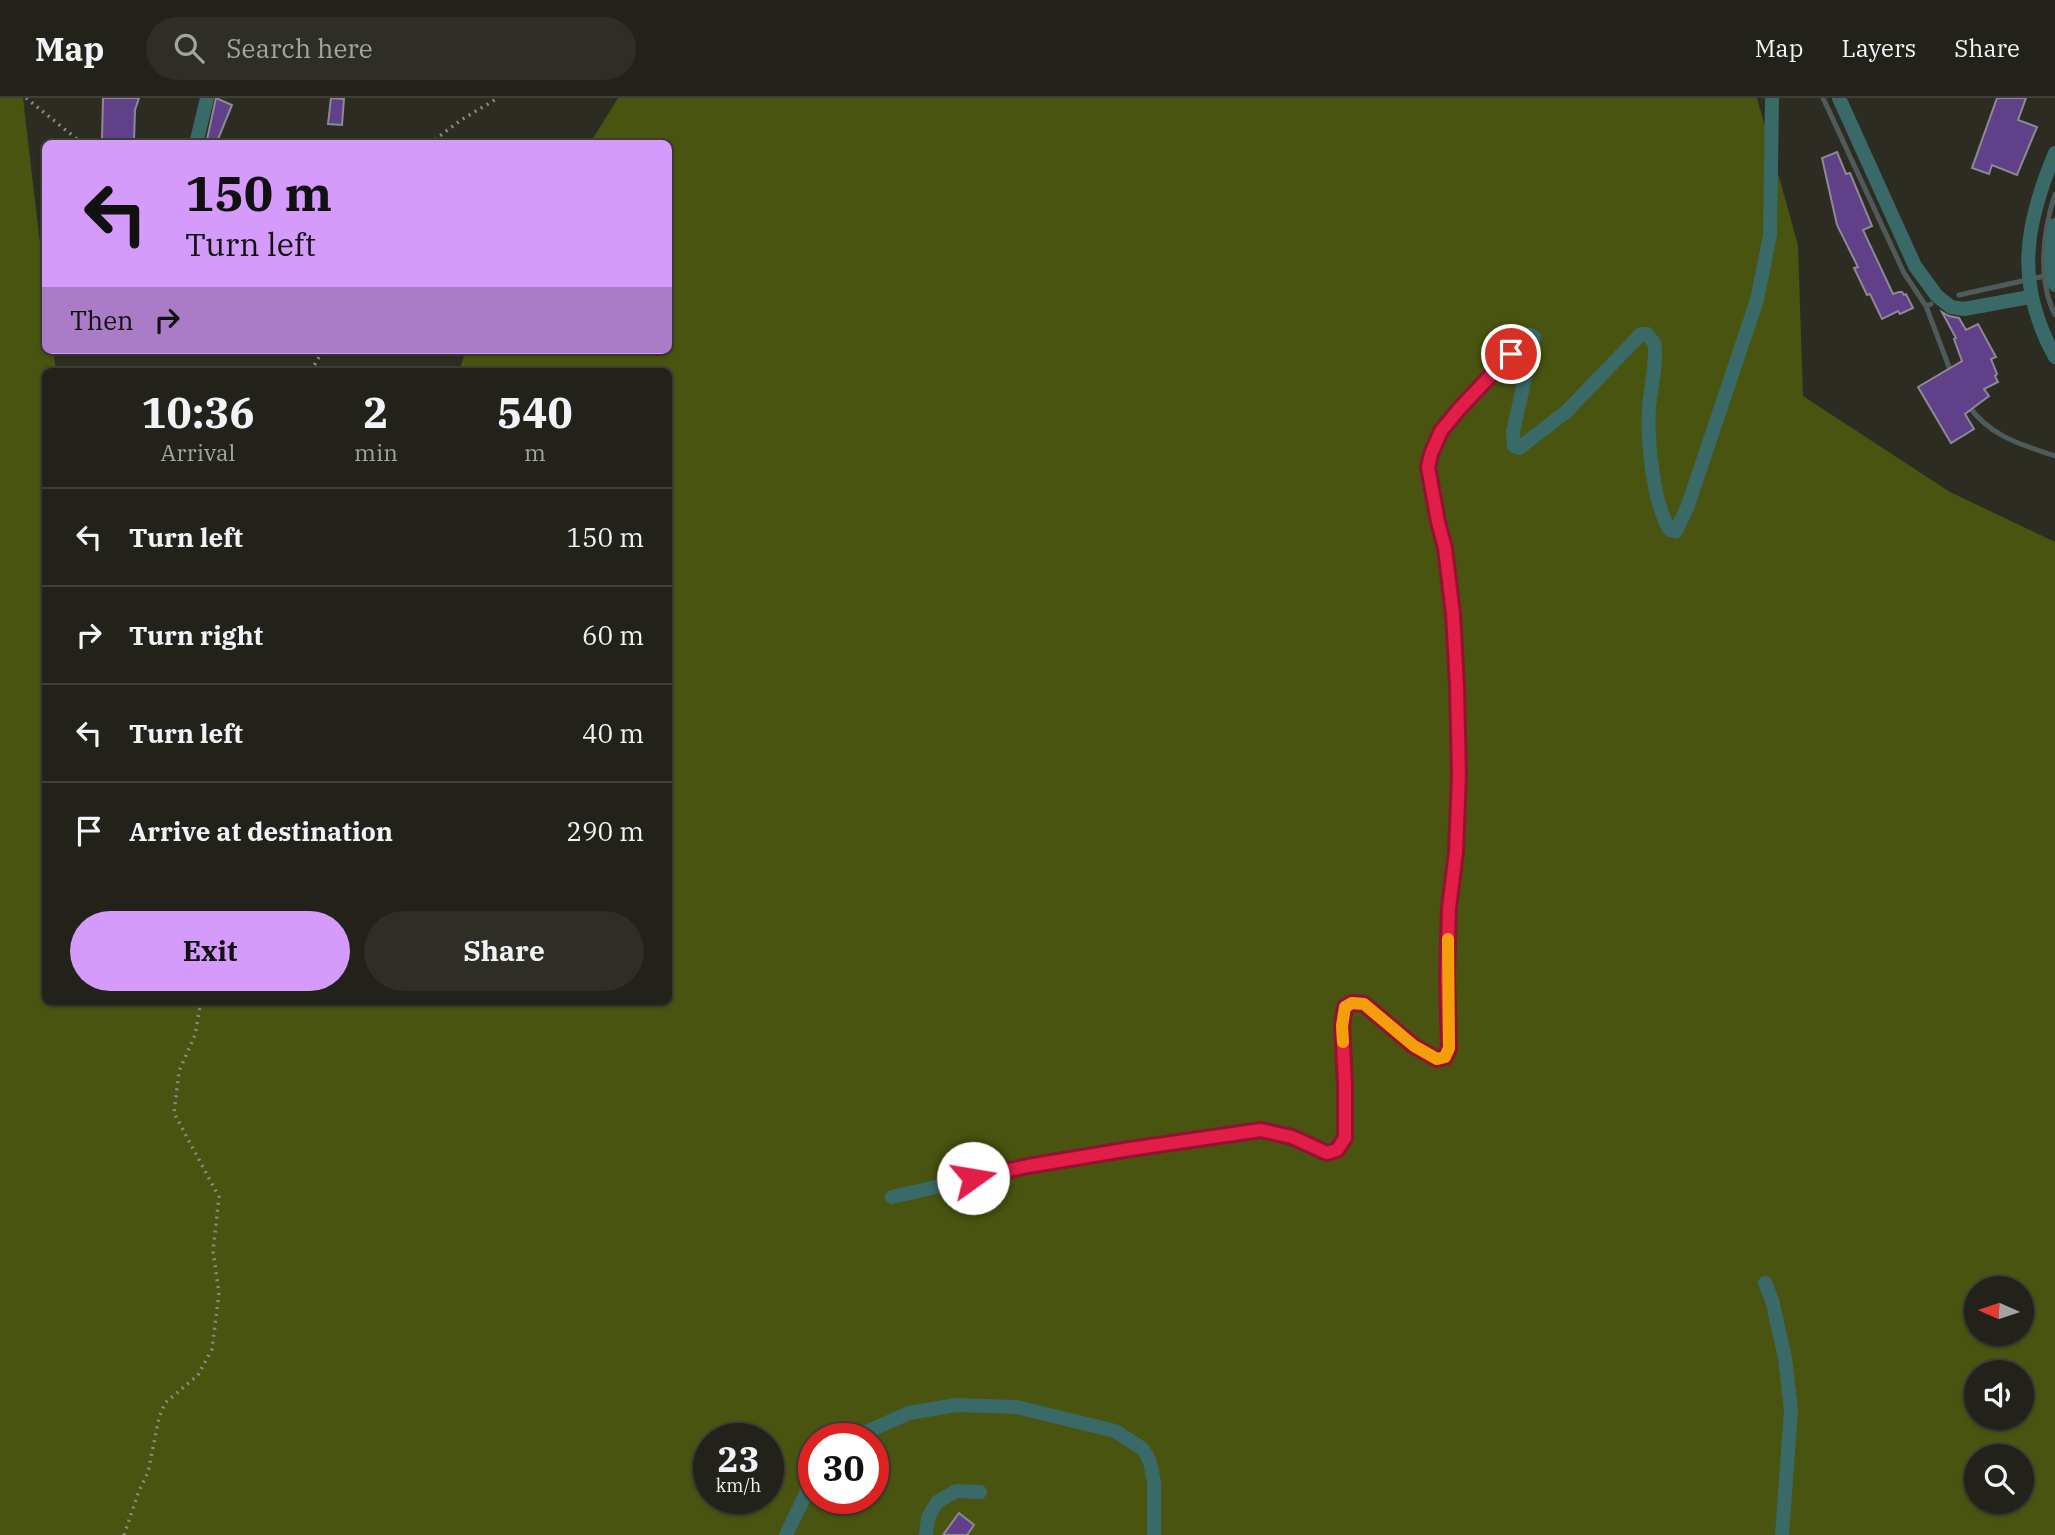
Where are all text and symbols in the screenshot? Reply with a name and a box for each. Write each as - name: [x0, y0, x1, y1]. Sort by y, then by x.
- search box: [146, 17, 636, 80]
- text: Map: [35, 27, 104, 70]
- icon: search: [170, 29, 208, 67]
- text: Search here: [226, 31, 373, 65]
- text: Map: [1755, 32, 1803, 64]
- text: Layers: [1841, 32, 1916, 64]
- text: Share: [1954, 32, 2020, 64]
- text: 150 m: [185, 161, 332, 224]
- icon: left: [70, 168, 161, 259]
- text: Turn left: [185, 223, 316, 265]
- icon: right: [148, 301, 186, 339]
- text: Then: [70, 303, 134, 337]
- pin: [1481, 324, 1541, 384]
- icon: arrive: [1492, 335, 1530, 373]
- text: 10:36: [141, 385, 255, 440]
- text: 2: [363, 385, 389, 440]
- text: 540: [497, 385, 573, 440]
- text: Arrival: [161, 437, 235, 467]
- text: min: [354, 437, 398, 467]
- text: m: [524, 437, 546, 467]
- icon: left: [70, 518, 108, 556]
- text: Turn left: [129, 520, 243, 554]
- text: 150 m: [566, 520, 644, 554]
- icon: right: [70, 616, 108, 654]
- text: Turn right: [129, 618, 263, 652]
- text: 60 m: [582, 618, 644, 652]
- icon: left: [70, 714, 108, 752]
- text: Turn left: [129, 716, 243, 750]
- text: 40 m: [582, 716, 644, 750]
- icon: arrive: [70, 812, 108, 850]
- text: Arrive at destination: [129, 814, 393, 848]
- text: 290 m: [566, 814, 644, 848]
- button: Exit: [70, 911, 350, 991]
- button: Share: [364, 911, 644, 991]
- position arrow: [936, 1141, 1010, 1215]
- north arrow: [1964, 1276, 2034, 1346]
- map controls: [1964, 1276, 2034, 1514]
- button: sound: [1964, 1360, 2034, 1430]
- speed limit sign: 30: [798, 1423, 889, 1514]
- text: 23: [717, 1436, 760, 1482]
- button: search: [1964, 1444, 2034, 1514]
- text: km/h: [716, 1474, 761, 1497]

